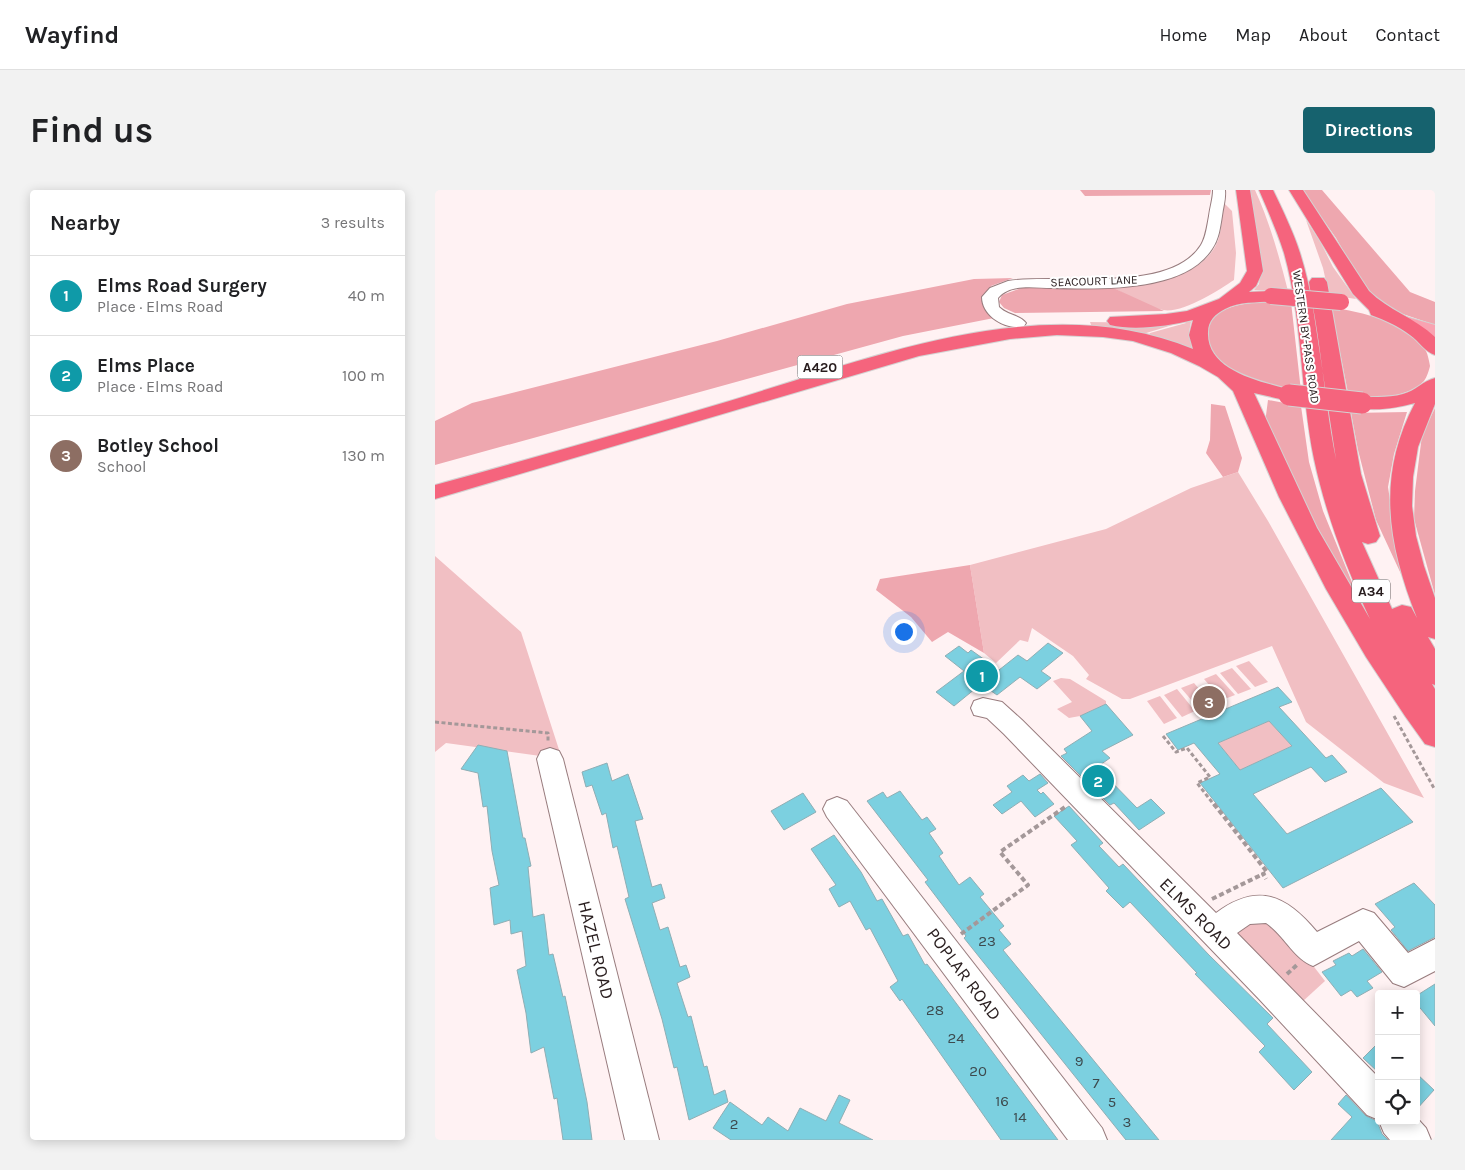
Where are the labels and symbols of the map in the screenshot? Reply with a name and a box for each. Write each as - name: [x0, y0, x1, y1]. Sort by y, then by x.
- street label: WESTERN BY-PASS ROAD: [1290, 269, 1322, 405]
- street label: SEACOURT LANE: [1050, 272, 1138, 290]
- road number: A420: [797, 356, 843, 378]
- road number: A34: [1352, 580, 1390, 602]
- your location: [891, 619, 917, 645]
- pin: 1: [966, 657, 998, 695]
- pin: 3: [1193, 683, 1225, 721]
- pin: 2: [1082, 762, 1114, 800]
- street label: ELMS ROAD: [1155, 873, 1237, 955]
- street label: HAZEL ROAD: [573, 898, 619, 1002]
- street label: POPLAR ROAD: [922, 923, 1006, 1025]
- house number: 23: [978, 932, 996, 950]
- house number: 28: [926, 1001, 944, 1019]
- house number: 24: [947, 1029, 965, 1047]
- house number: 9: [1075, 1052, 1083, 1070]
- house number: 20: [969, 1062, 987, 1080]
- house number: 7: [1092, 1074, 1100, 1092]
- house number: 16: [995, 1092, 1009, 1110]
- house number: 5: [1108, 1093, 1116, 1111]
- house number: 14: [1013, 1108, 1027, 1126]
- house number: 3: [1123, 1113, 1131, 1131]
- house number: 2: [730, 1115, 738, 1133]

